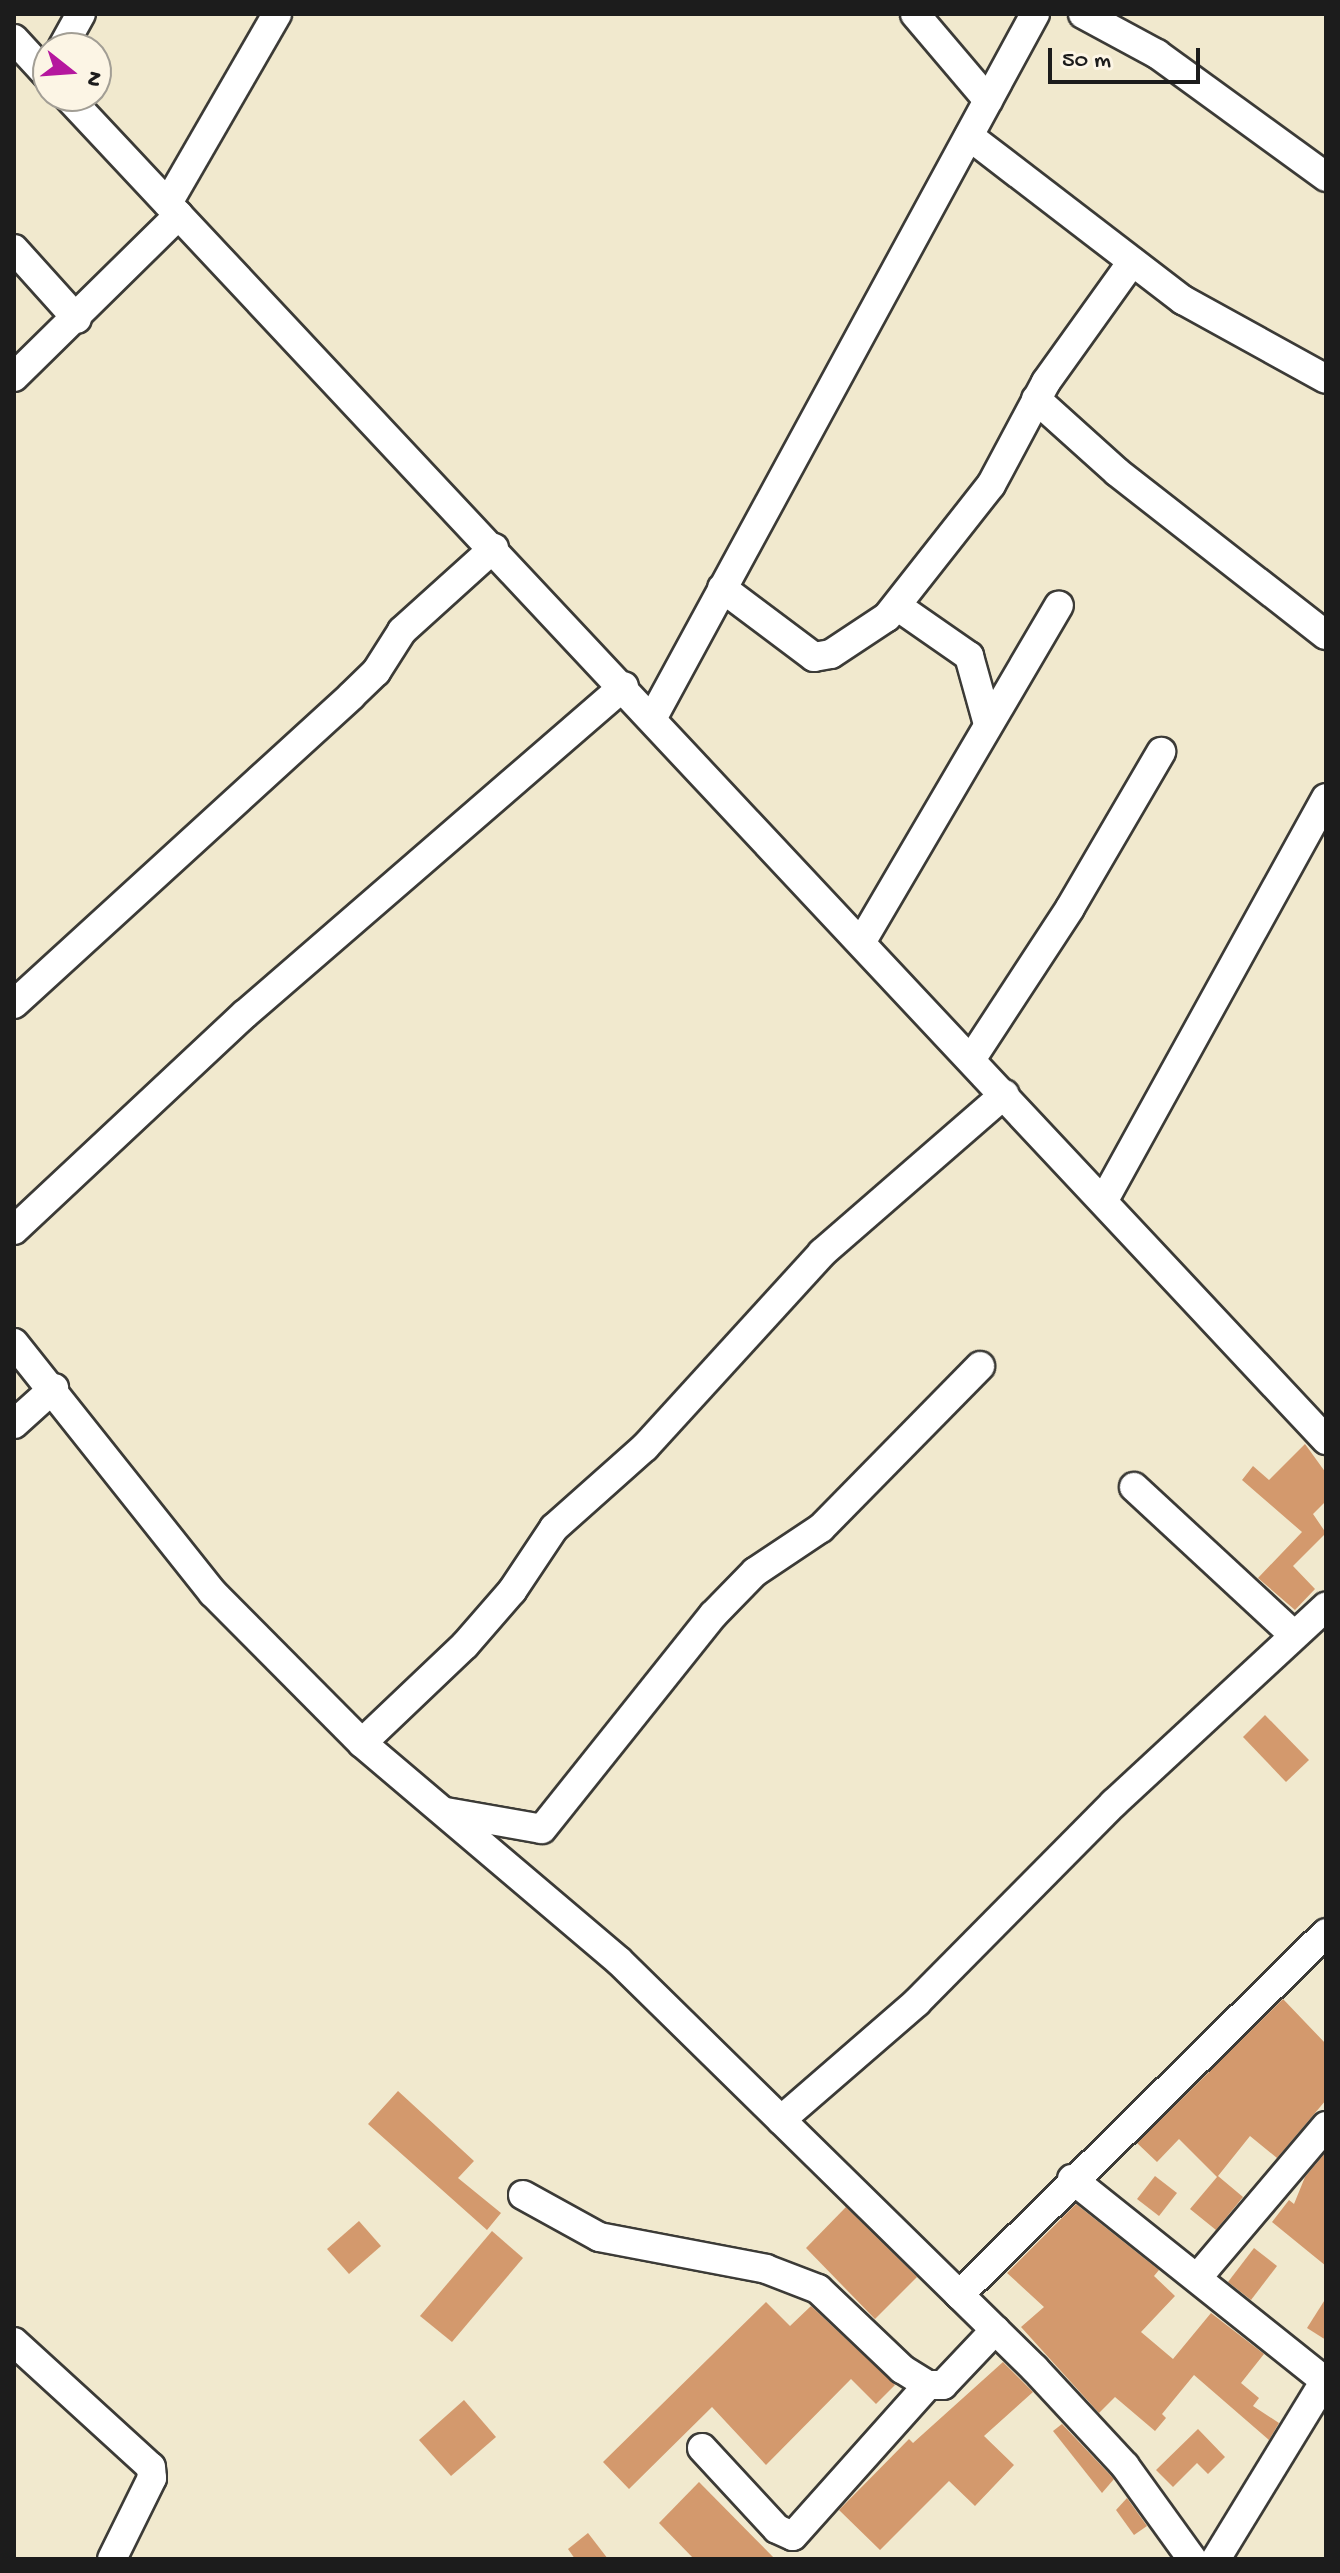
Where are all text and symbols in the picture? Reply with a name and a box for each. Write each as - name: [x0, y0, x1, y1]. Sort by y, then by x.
- north arrow: [32, 32, 112, 112]
- scale bar: [1052, 32, 1204, 82]
- text: 50 m: [1062, 47, 1111, 76]
- text: N: [79, 68, 108, 89]

